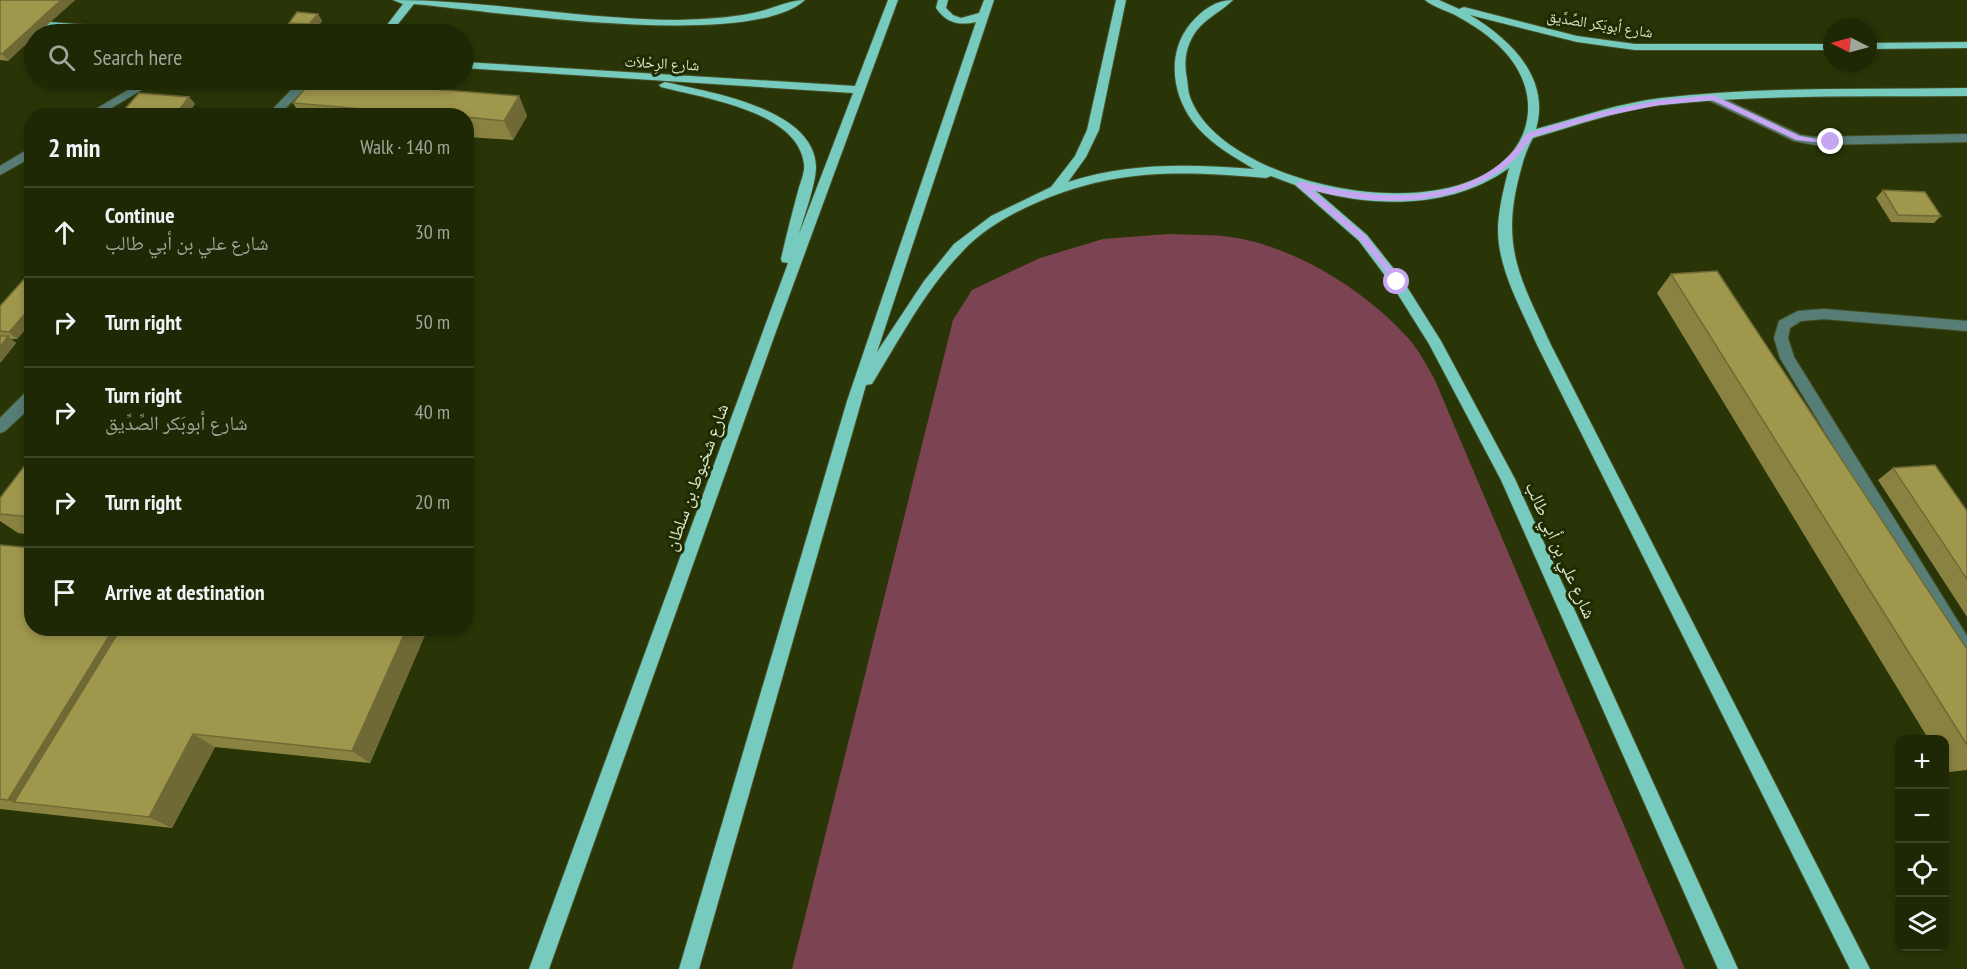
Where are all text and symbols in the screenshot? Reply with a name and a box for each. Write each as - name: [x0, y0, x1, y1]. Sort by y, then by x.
- street label: شارع أبوبَكر الصِّدِّيق: [1546, 6, 1654, 43]
- north arrow: [1823, 18, 1877, 72]
- search box: [24, 24, 474, 90]
- icon: search: [45, 41, 78, 74]
- text: Search here: [93, 43, 182, 71]
- street label: شارع الرِحْلاَت: [624, 52, 700, 77]
- route end: [1817, 128, 1843, 154]
- text: 2 min: [48, 131, 101, 164]
- text: Walk · 140 m: [360, 134, 450, 160]
- text: Continue: [105, 201, 175, 229]
- icon: ahead: [48, 216, 81, 249]
- text: 30 m: [415, 219, 450, 245]
- text: شارع علي بن أبي طالب: [105, 230, 269, 256]
- route start: [1383, 268, 1409, 294]
- icon: right: [48, 306, 81, 339]
- text: Turn right: [105, 308, 182, 336]
- text: 50 m: [415, 309, 450, 335]
- text: Turn right: [105, 381, 182, 409]
- icon: right: [48, 396, 81, 429]
- text: 40 m: [415, 399, 450, 425]
- street label: شارع شخبوط بن سلطان: [659, 400, 733, 554]
- text: شارع أبوبَكر الصِّدِّيق: [105, 410, 248, 436]
- street label: شارع علي بن أبي طالب: [1517, 478, 1601, 623]
- icon: right: [48, 486, 81, 519]
- text: Turn right: [105, 488, 182, 516]
- text: 20 m: [415, 489, 450, 515]
- icon: arrive: [48, 576, 81, 609]
- text: Arrive at destination: [105, 578, 265, 606]
- map controls: [1895, 735, 1949, 951]
- button: +: [1895, 735, 1949, 789]
- button: −: [1895, 789, 1949, 843]
- button: locate: [1895, 843, 1949, 897]
- button: layers: [1895, 897, 1949, 951]

